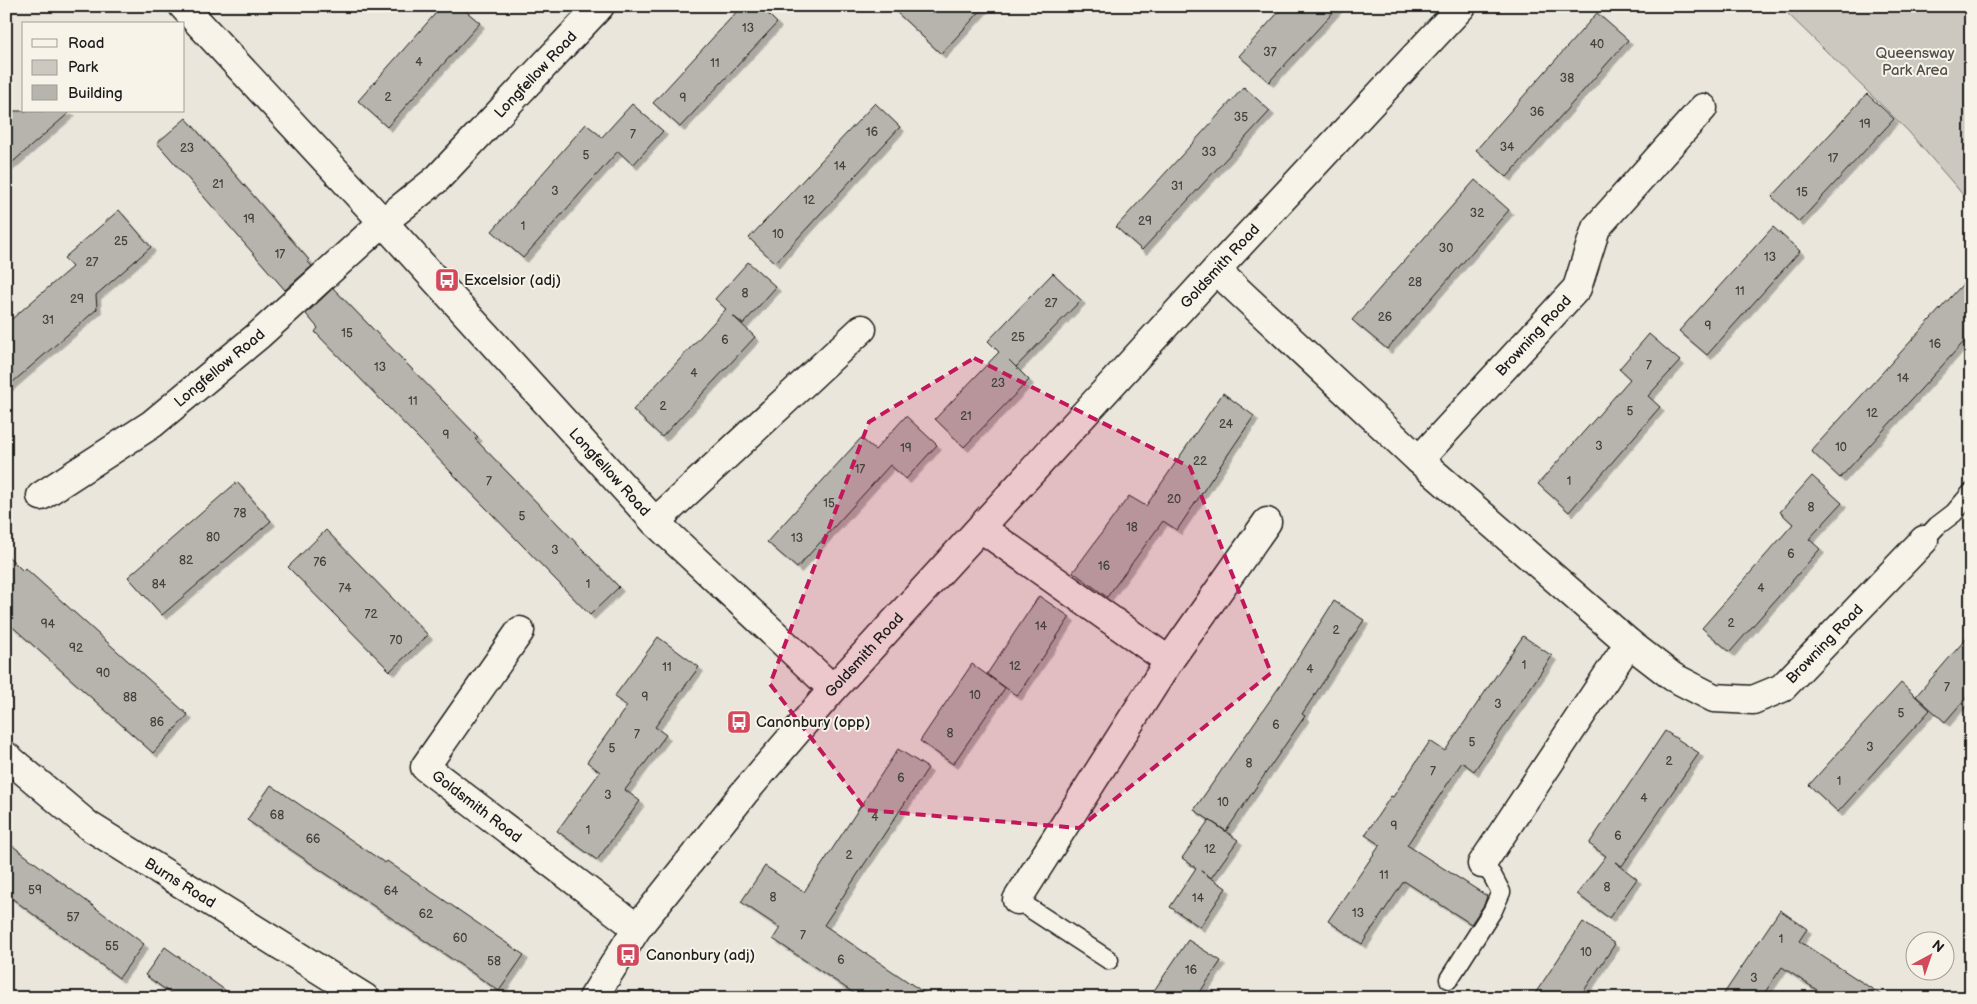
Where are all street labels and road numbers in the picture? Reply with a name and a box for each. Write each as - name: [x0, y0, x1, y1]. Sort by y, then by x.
- street label: Longfellow Road: [490, 27, 581, 122]
- street label: Goldsmith Road: [1177, 220, 1264, 313]
- street label: Browning Road: [1492, 291, 1576, 380]
- street label: Longfellow Road: [170, 325, 269, 412]
- street label: Longfellow Road: [565, 424, 654, 520]
- street label: Browning Road: [1782, 600, 1867, 688]
- street label: Goldsmith Road: [821, 609, 908, 702]
- street label: Goldsmith Road: [428, 766, 525, 847]
- street label: Burns Road: [141, 854, 219, 913]

